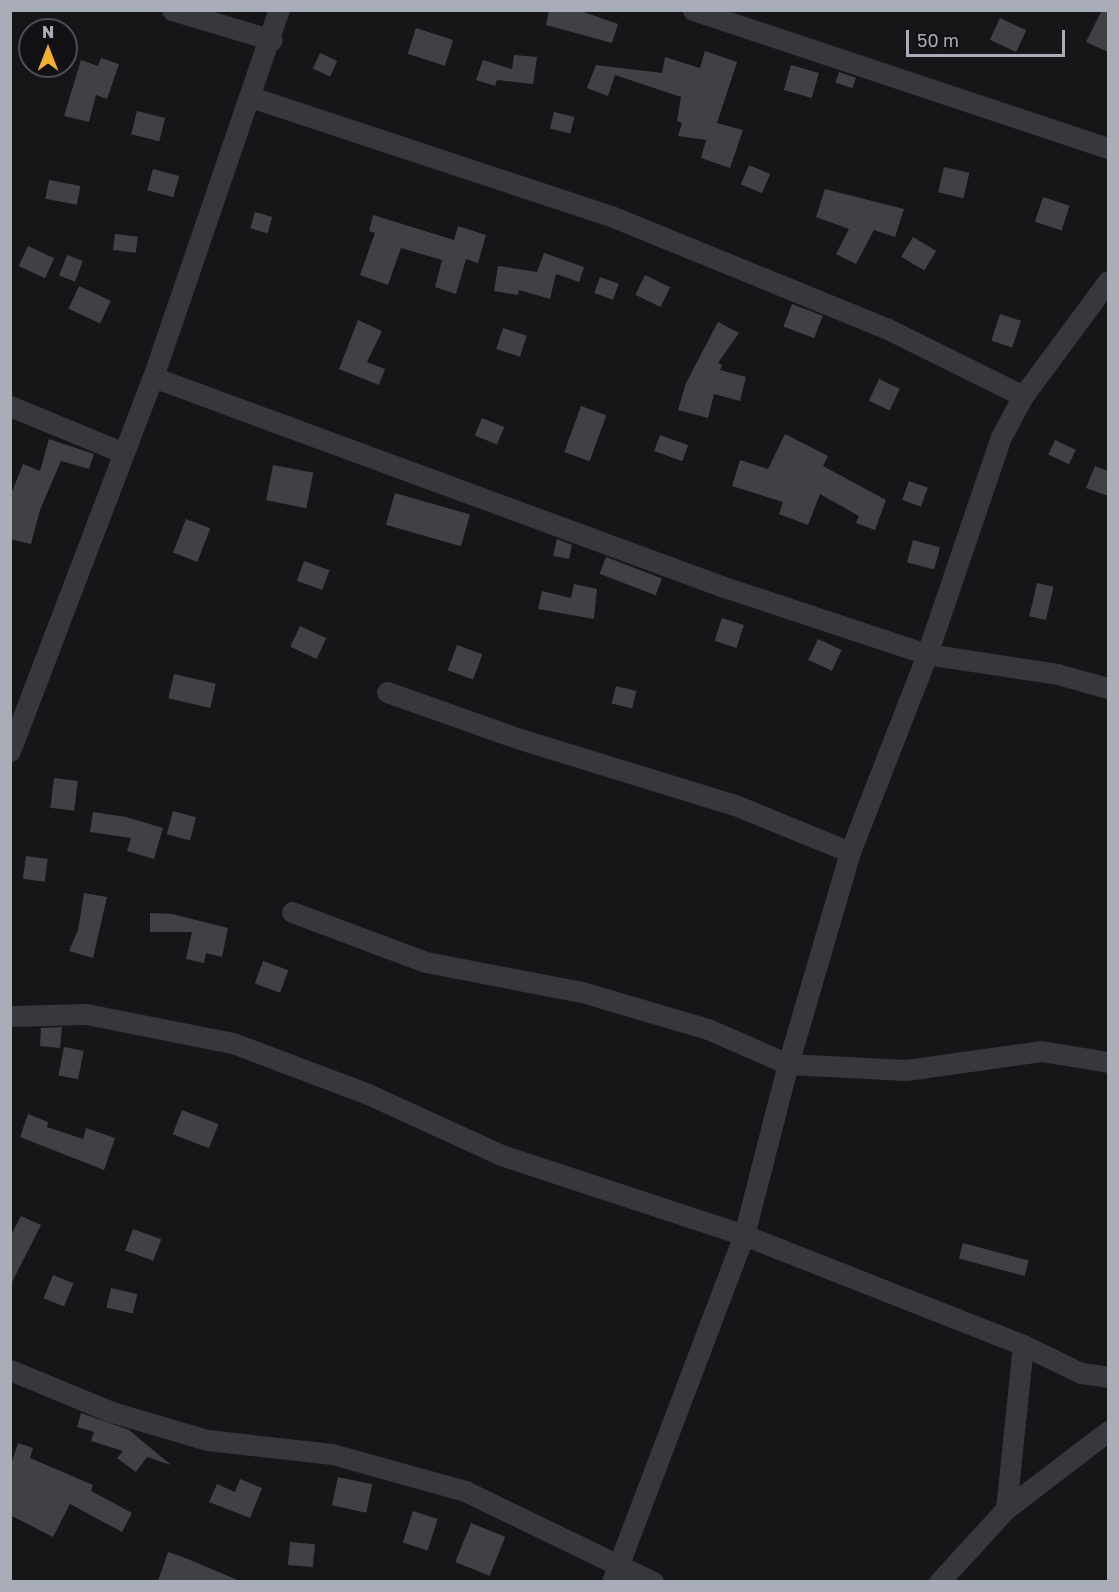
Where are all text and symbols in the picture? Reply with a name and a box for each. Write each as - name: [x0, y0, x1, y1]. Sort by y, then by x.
- north arrow: [18, 18, 78, 78]
- scale bar: [909, 18, 1068, 56]
- text: N: [42, 22, 54, 42]
- text: 50 m: [917, 29, 959, 51]

